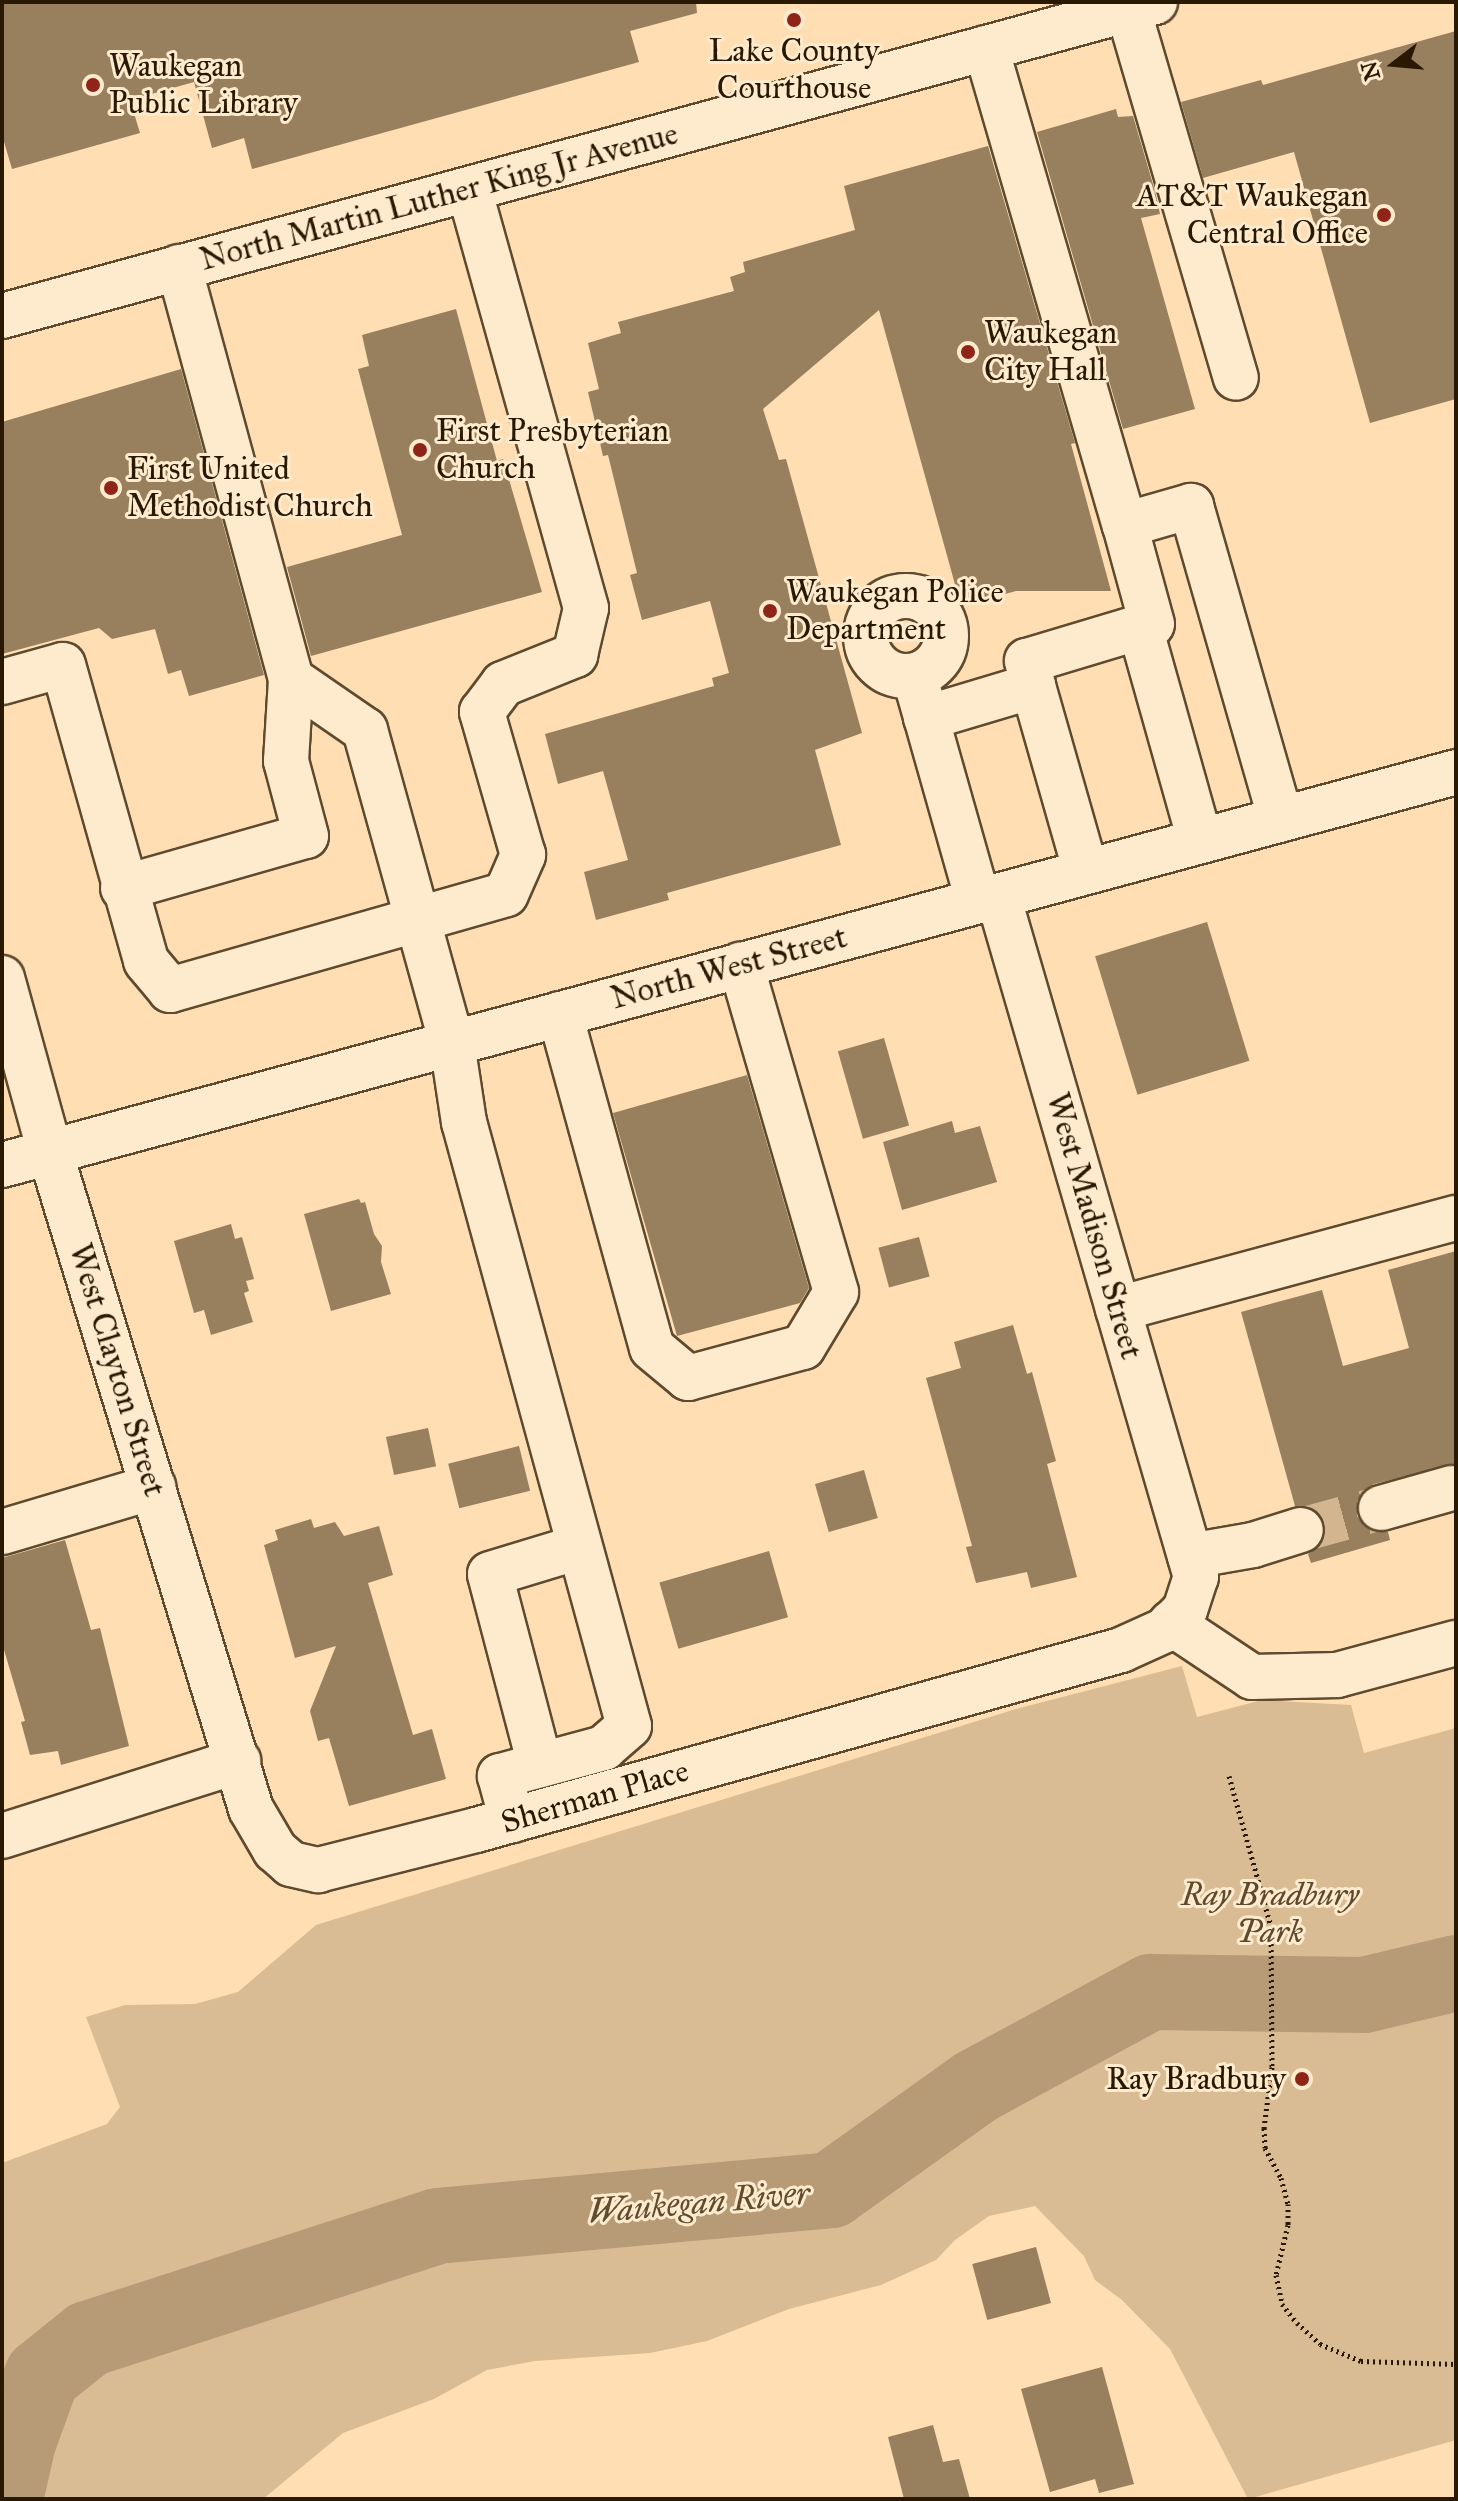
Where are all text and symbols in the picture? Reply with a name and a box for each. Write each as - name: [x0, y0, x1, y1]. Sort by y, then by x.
- marker: Lake County Courthouse: [785, 11, 803, 29]
- north arrow: [1354, 24, 1434, 104]
- place label: Lake County Courthouse: [709, 33, 879, 108]
- place label: Waukegan Public Library: [109, 48, 298, 123]
- text: N: [1355, 58, 1386, 83]
- marker: Waukegan Public Library: [84, 76, 102, 94]
- street label: North Martin Luther King Jr Avenue: [196, 115, 682, 279]
- place label: AT&T Waukegan Central Office: [1136, 178, 1368, 253]
- marker: AT&T Waukegan Central Office: [1375, 206, 1393, 224]
- place label: Waukegan City Hall: [984, 315, 1117, 390]
- marker: Waukegan City Hall: [959, 343, 977, 361]
- place label: First Presbyterian Church: [436, 413, 669, 488]
- marker: First Presbyterian Church: [411, 441, 429, 459]
- place label: First United Methodist Church: [127, 451, 373, 526]
- marker: First United Methodist Church: [102, 479, 120, 497]
- place label: Waukegan Police Department: [786, 574, 1004, 649]
- marker: Waukegan Police Department: [761, 602, 779, 620]
- street label: North West Street: [607, 918, 851, 1018]
- street label: West Madison Street: [1038, 1088, 1150, 1364]
- street label: West Clayton Street: [60, 1239, 174, 1501]
- street label: Sherman Place: [497, 1752, 693, 1842]
- park label: Ray Bradbury Park: [1181, 1877, 1359, 1952]
- place label: Ray Bradbury: [1106, 2060, 1286, 2098]
- marker: Ray Bradbury: [1293, 2070, 1311, 2088]
- water label: Waukegan River: [586, 2172, 812, 2232]

